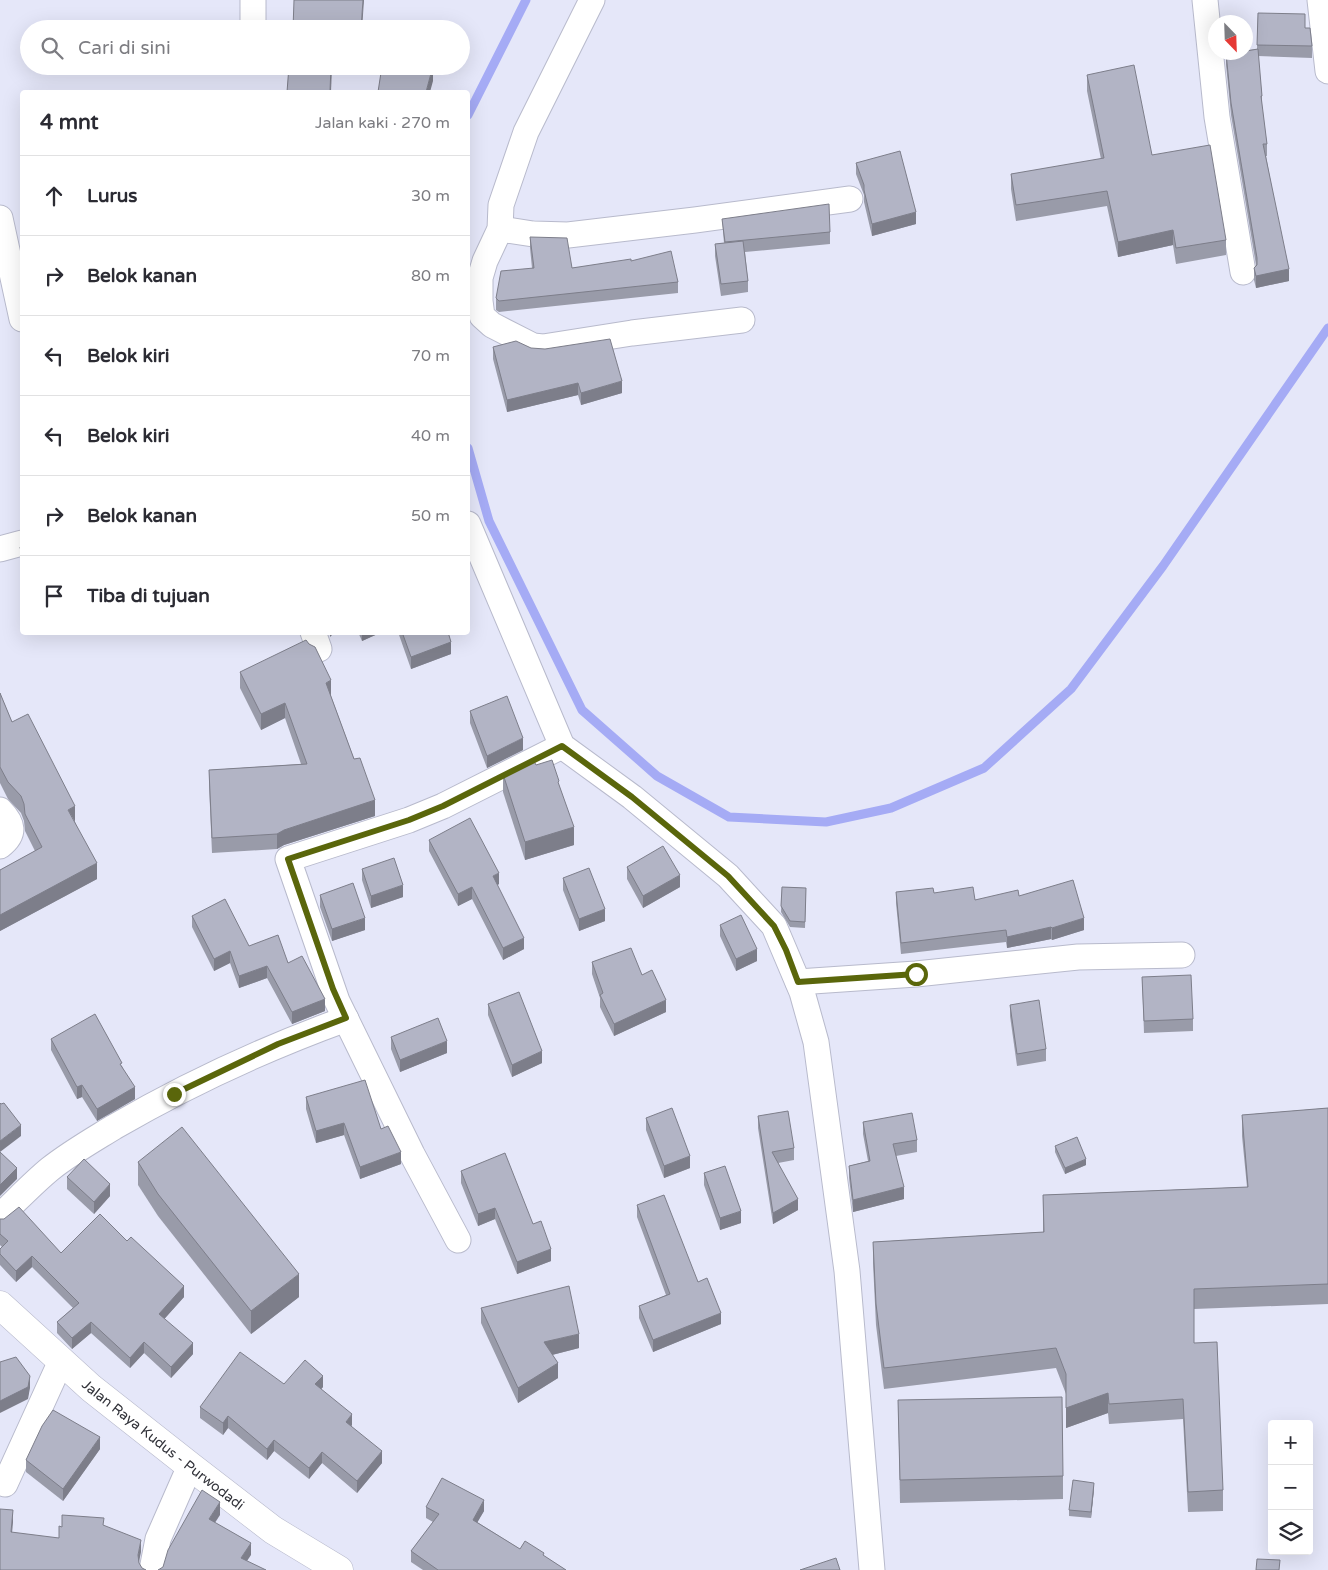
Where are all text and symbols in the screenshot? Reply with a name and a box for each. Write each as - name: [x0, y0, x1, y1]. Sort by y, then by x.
- north arrow: [1208, 15, 1253, 60]
- search box: [20, 20, 470, 75]
- icon: search: [38, 34, 66, 62]
- text: Cari di sini: [78, 37, 171, 59]
- text: 4 mnt: [40, 110, 99, 135]
- text: Jalan kaki · 270 m: [315, 113, 450, 133]
- icon: ahead: [40, 182, 68, 210]
- text: Lurus: [87, 185, 137, 207]
- text: 30 m: [411, 186, 450, 206]
- icon: right: [40, 262, 68, 290]
- text: Belok kanan: [87, 265, 197, 287]
- text: 80 m: [411, 266, 450, 286]
- icon: left: [40, 342, 68, 370]
- text: Belok kiri: [87, 345, 170, 367]
- text: 70 m: [411, 346, 450, 366]
- icon: left: [40, 422, 68, 450]
- text: Belok kiri: [87, 425, 170, 447]
- text: 40 m: [411, 426, 450, 446]
- icon: right: [40, 502, 68, 530]
- text: Belok kanan: [87, 505, 197, 527]
- text: 50 m: [411, 506, 450, 526]
- icon: arrive: [40, 582, 68, 610]
- text: Tiba di tujuan: [87, 585, 210, 607]
- route start: [905, 963, 928, 986]
- route end: [163, 1083, 186, 1106]
- street label: Jalan Raya Kudus - Purwodadi: [79, 1376, 248, 1513]
- map controls: [1268, 1420, 1313, 1555]
- button: +: [1268, 1420, 1313, 1465]
- button: −: [1268, 1465, 1313, 1510]
- button: layers: [1268, 1510, 1313, 1555]

